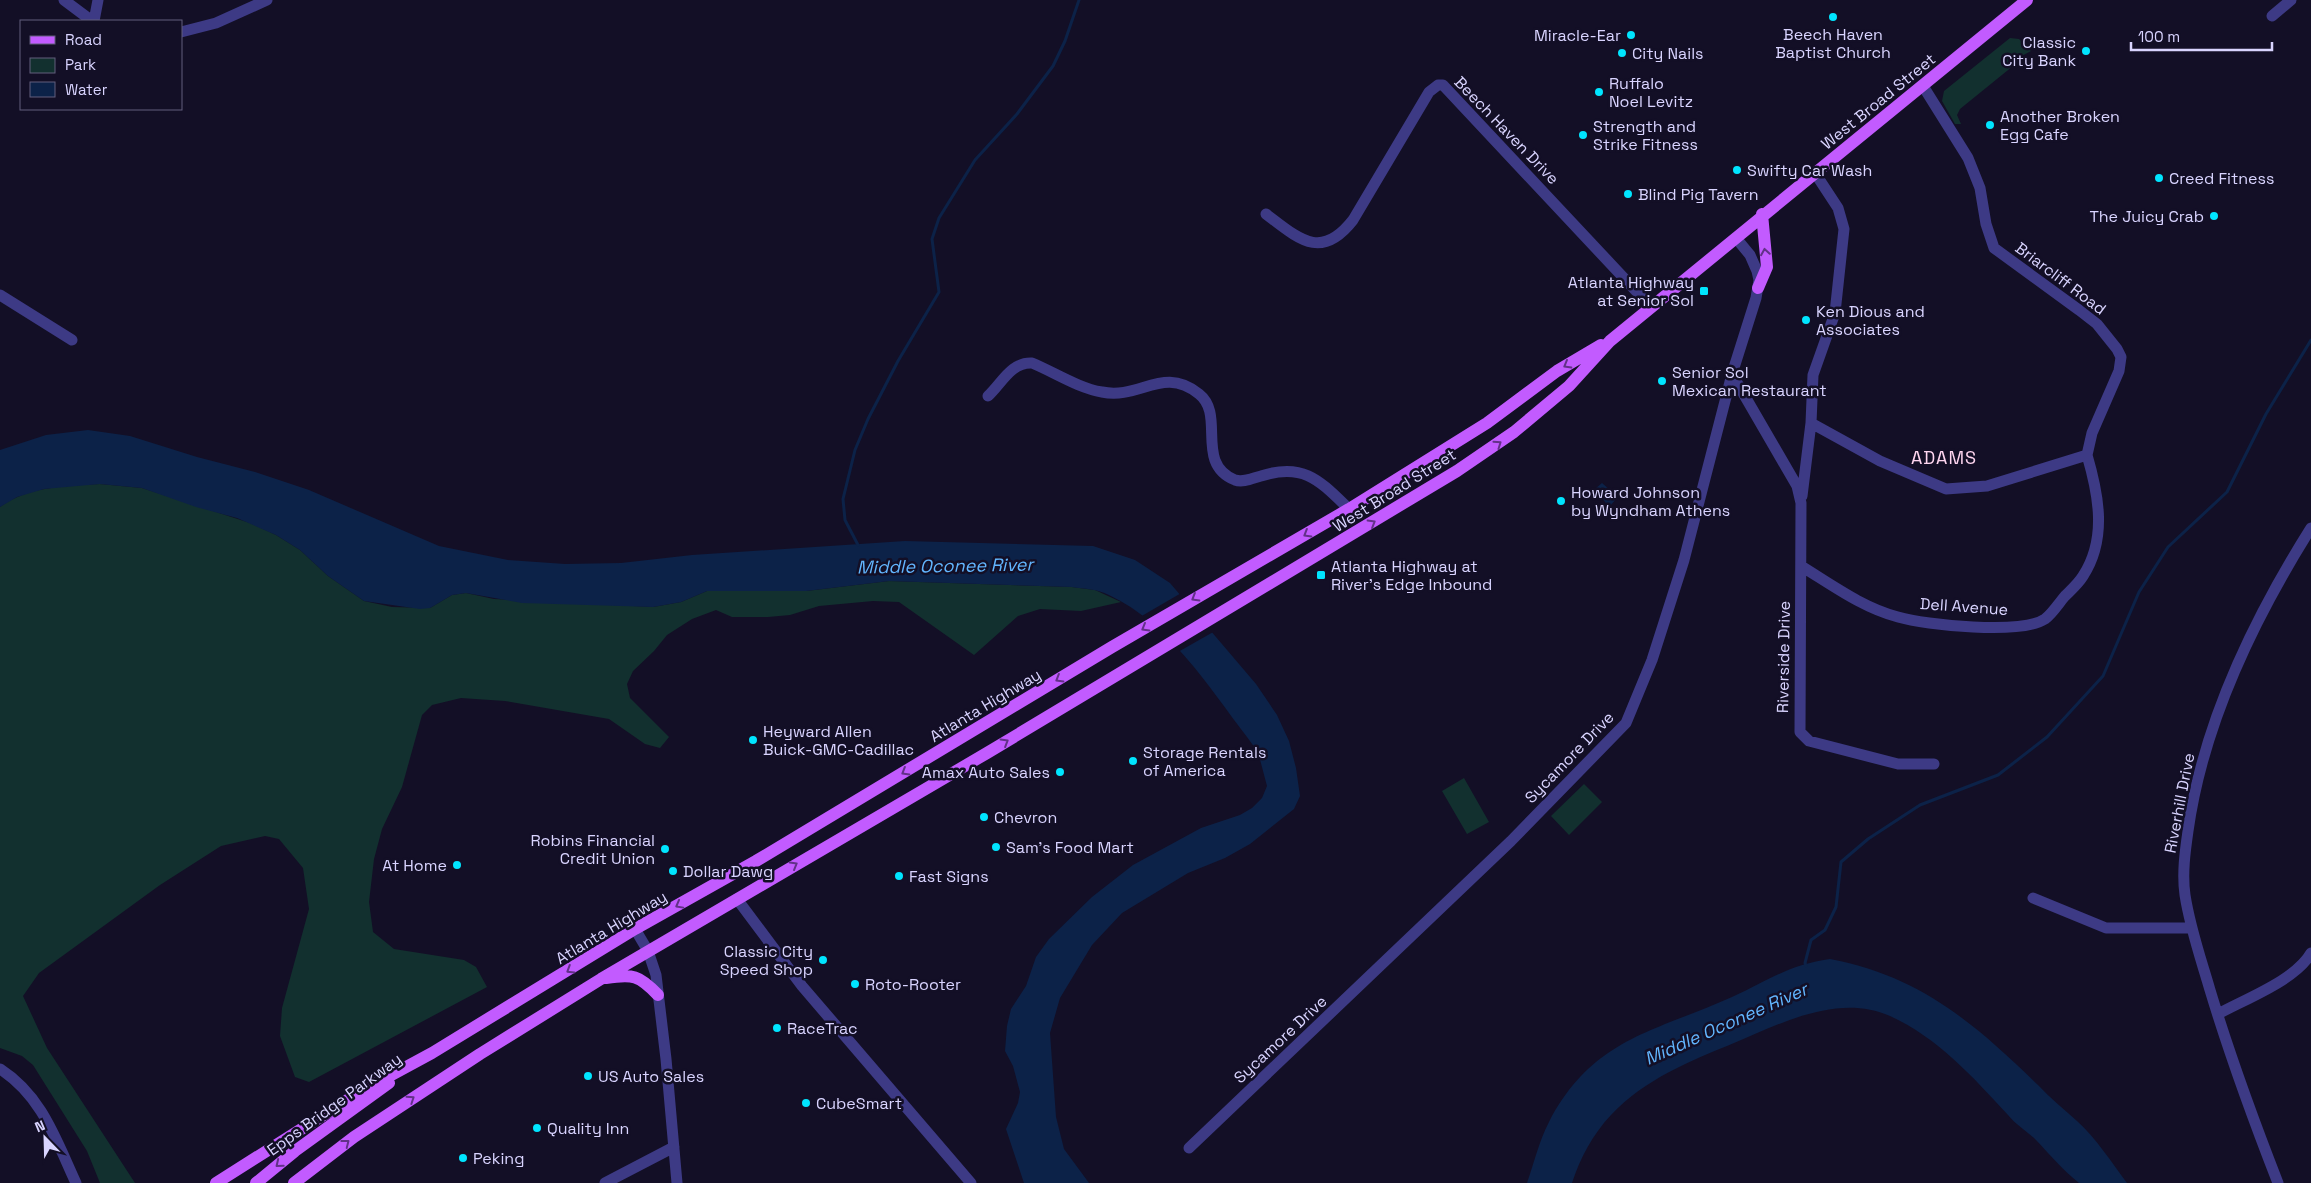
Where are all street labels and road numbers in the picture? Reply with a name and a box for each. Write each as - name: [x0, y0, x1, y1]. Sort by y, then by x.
- street label: West Broad Street: [1817, 49, 1940, 154]
- street label: Beech Haven Drive: [1450, 72, 1564, 189]
- street label: Briarcliff Road: [2011, 237, 2110, 319]
- street label: West Broad Street: [1329, 444, 1460, 537]
- street label: Dell Avenue: [1919, 593, 2009, 620]
- street label: Riverside Drive: [1772, 601, 1795, 713]
- street label: Atlanta Highway: [926, 664, 1045, 747]
- street label: Sycamore Drive: [1520, 707, 1618, 808]
- street label: Riverhill Drive: [2159, 751, 2200, 855]
- street label: Atlanta Highway: [552, 886, 671, 969]
- street label: Sycamore Drive: [1229, 991, 1331, 1088]
- street label: Epps Bridge Parkway: [263, 1048, 406, 1160]

